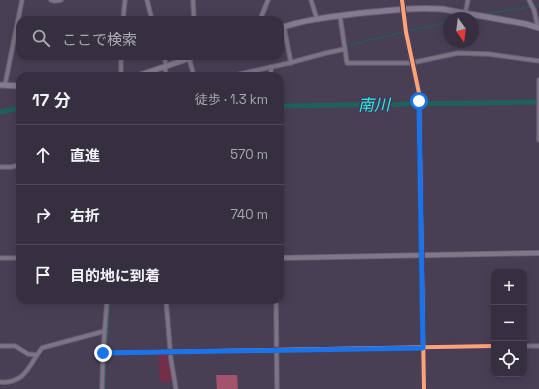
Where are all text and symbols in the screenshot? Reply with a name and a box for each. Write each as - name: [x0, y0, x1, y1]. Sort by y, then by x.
- north arrow: [443, 12, 479, 48]
- search box: [16, 16, 284, 60]
- icon: search: [30, 27, 52, 49]
- text: ここで検索: [62, 30, 137, 49]
- text: 17 分: [32, 89, 70, 111]
- text: 徒歩 · 1.3 km: [195, 91, 268, 108]
- route start: [410, 92, 428, 110]
- water label: 南川: [358, 94, 392, 116]
- icon: ahead: [32, 144, 54, 166]
- text: 直進: [70, 146, 100, 165]
- text: 570 m: [230, 146, 268, 163]
- icon: right: [32, 204, 54, 226]
- text: 右折: [70, 206, 100, 225]
- text: 740 m: [230, 206, 268, 223]
- icon: arrive: [32, 264, 54, 286]
- text: 目的地に到着: [70, 266, 160, 285]
- map controls: [491, 269, 527, 377]
- button: +: [491, 269, 527, 305]
- button: −: [491, 305, 527, 341]
- button: locate: [491, 341, 527, 377]
- route end: [94, 344, 112, 362]

